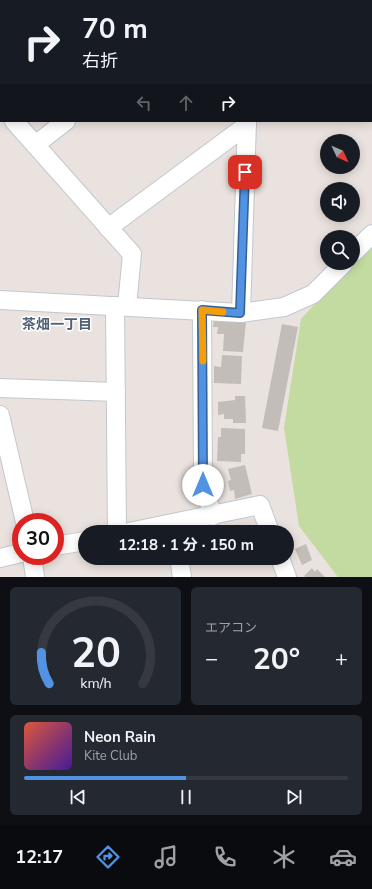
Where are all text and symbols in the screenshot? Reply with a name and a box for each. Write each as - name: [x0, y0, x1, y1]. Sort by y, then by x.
- text: 70 m: [82, 10, 148, 48]
- icon: right: [16, 16, 68, 68]
- text: 右折: [82, 49, 118, 73]
- icon: left: [133, 92, 155, 114]
- icon: ahead: [175, 92, 197, 114]
- icon: right: [217, 92, 239, 114]
- north arrow: [320, 134, 360, 174]
- map controls: [320, 134, 360, 270]
- pin: [228, 155, 262, 189]
- icon: arrive: [234, 161, 256, 183]
- button: sound: [320, 182, 360, 222]
- button: search: [320, 230, 360, 270]
- district label: 茶畑一丁目: [22, 315, 92, 334]
- position arrow: [182, 464, 224, 506]
- speed limit sign: 30: [12, 513, 64, 565]
- text: 12:18 · 1 分 · 150 m: [118, 535, 254, 555]
- text: エアコン: [205, 619, 257, 637]
- text: 20: [71, 625, 120, 682]
- text: 20°: [253, 639, 300, 680]
- text: −: [205, 644, 218, 674]
- text: +: [335, 644, 348, 674]
- text: km/h: [80, 674, 111, 693]
- text: Neon Rain: [84, 727, 156, 747]
- text: Kite Club: [84, 747, 137, 765]
- icon: previous: [67, 786, 89, 808]
- icon: pause: [175, 786, 197, 808]
- icon: next: [283, 786, 305, 808]
- icon: directions: [94, 843, 122, 871]
- icon: music: [152, 843, 180, 871]
- icon: phone: [211, 843, 239, 871]
- icon: climate: [270, 843, 298, 871]
- icon: car: [329, 843, 357, 871]
- text: 12:17: [15, 845, 63, 869]

